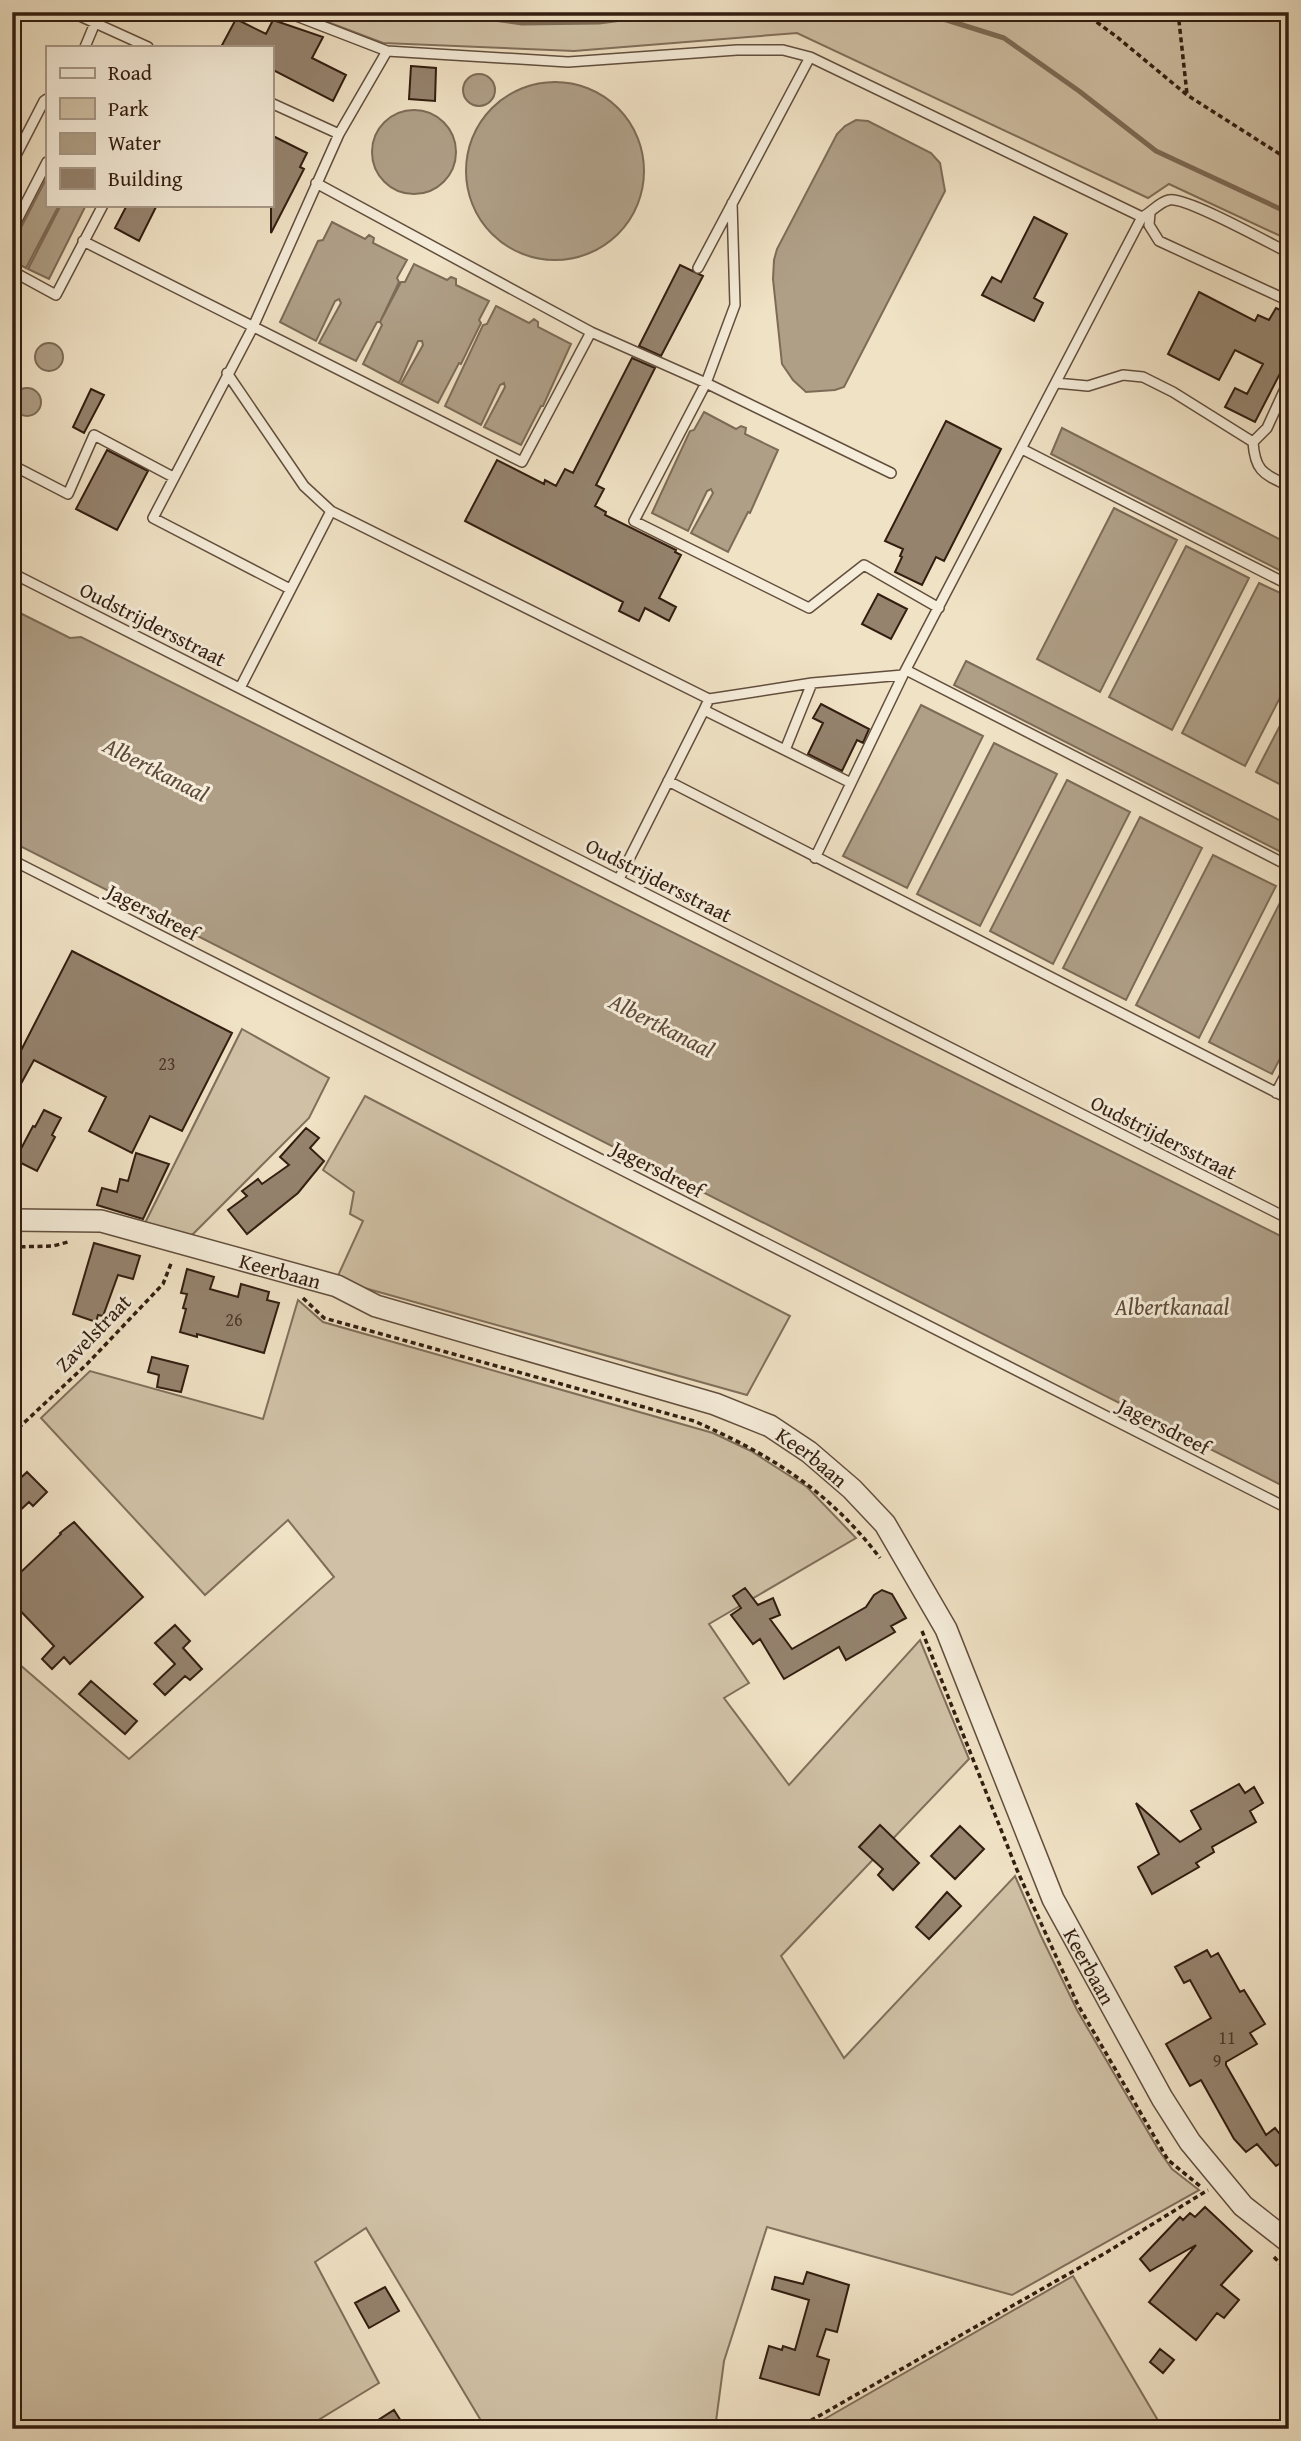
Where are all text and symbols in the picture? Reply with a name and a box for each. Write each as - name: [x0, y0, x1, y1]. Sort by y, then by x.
- legend: [46, 46, 273, 206]
- text: Road: [108, 57, 153, 88]
- text: Park: [108, 93, 149, 124]
- text: Water: [108, 127, 161, 158]
- text: Building: [108, 163, 183, 194]
- street label: Oudstrijdersstraat: [74, 574, 232, 675]
- water label: Albertkanaal: [97, 728, 215, 810]
- street label: Oudstrijdersstraat: [580, 830, 738, 931]
- street label: Jagersdreef: [99, 874, 207, 949]
- water label: Albertkanaal: [603, 984, 721, 1066]
- house number: 23: [158, 1050, 176, 1077]
- street label: Oudstrijdersstraat: [1085, 1087, 1243, 1188]
- street label: Jagersdreef: [604, 1131, 712, 1206]
- street label: Keerbaan: [236, 1244, 325, 1296]
- street label: Zavelstraat: [48, 1287, 139, 1379]
- water label: Albertkanaal: [1114, 1290, 1230, 1323]
- house number: 26: [225, 1306, 243, 1333]
- street label: Jagersdreef: [1110, 1388, 1218, 1463]
- street label: Keerbaan: [770, 1419, 855, 1495]
- street label: Keerbaan: [1056, 1922, 1124, 2010]
- house number: 11: [1218, 2024, 1236, 2051]
- house number: 9: [1213, 2047, 1221, 2074]

